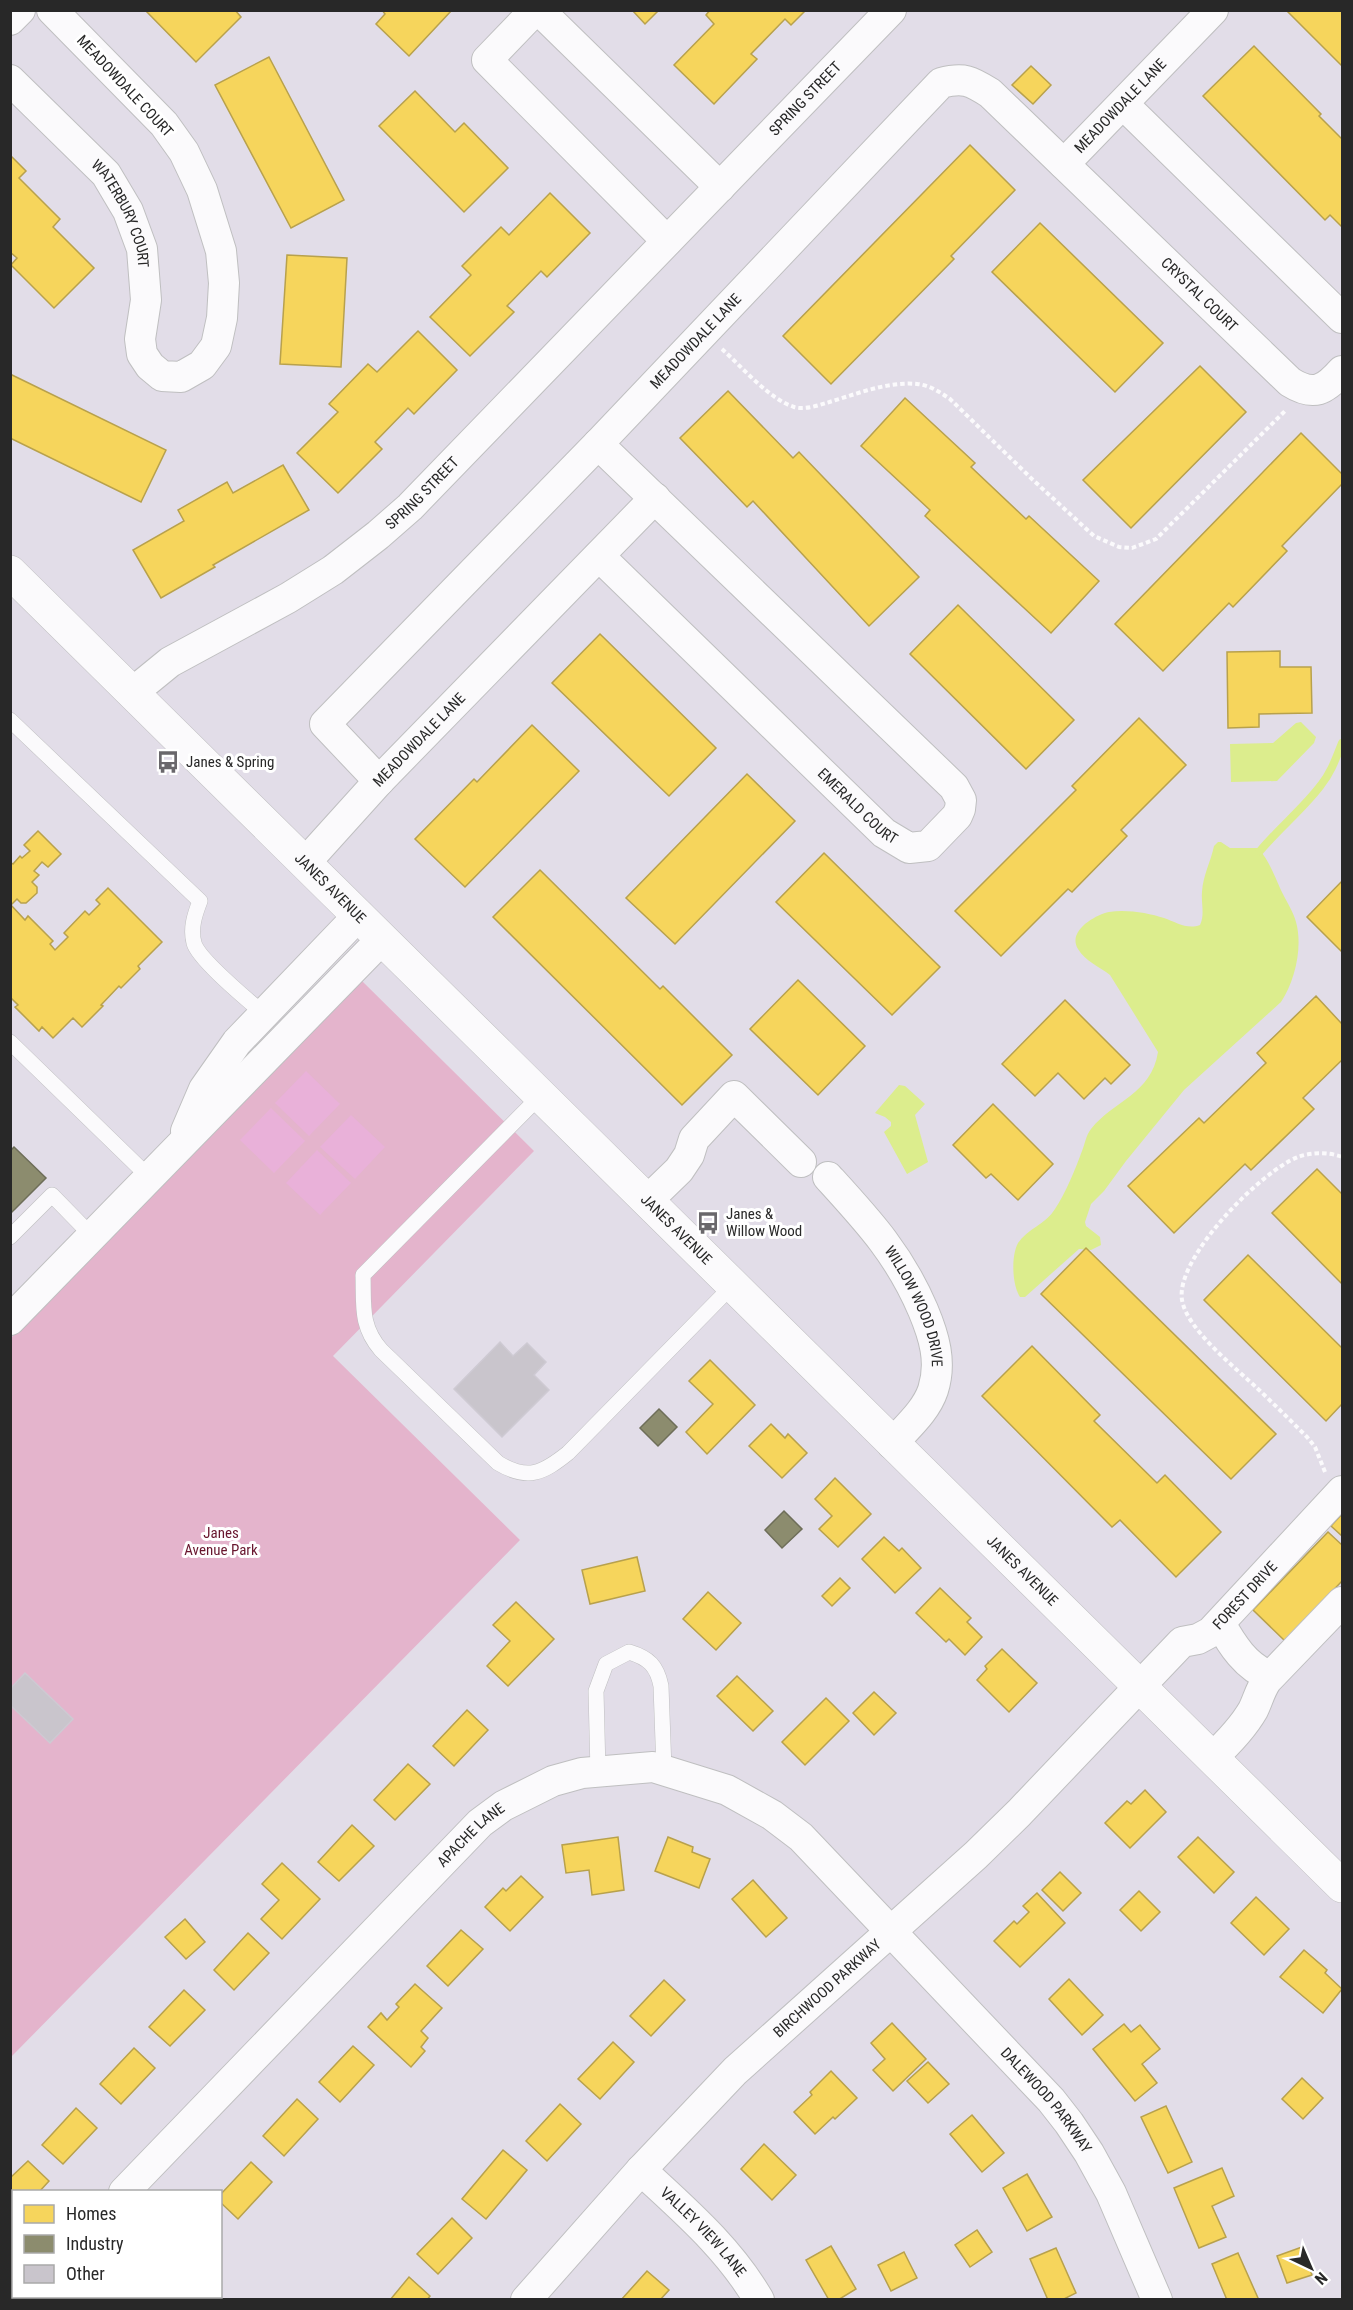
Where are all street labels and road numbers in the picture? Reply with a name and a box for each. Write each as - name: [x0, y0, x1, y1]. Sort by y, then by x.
- street label: MEADOWDALE COURT: [73, 31, 177, 141]
- street label: MEADOWDALE LANE: [1071, 55, 1170, 157]
- street label: SPRING STREET: [765, 58, 845, 139]
- street label: WATERBURY COURT: [88, 156, 152, 268]
- street label: CRYSTAL COURT: [1157, 254, 1241, 336]
- street label: MEADOWDALE LANE: [646, 290, 745, 392]
- street label: SPRING STREET: [382, 453, 463, 533]
- street label: MEADOWDALE LANE: [369, 689, 469, 791]
- street label: EMERALD COURT: [814, 764, 901, 848]
- street label: JANES AVENUE: [291, 849, 370, 927]
- street label: JANES AVENUE: [637, 1190, 716, 1268]
- street label: WILLOW WOOD DRIVE: [881, 1242, 946, 1367]
- street label: JANES AVENUE: [983, 1532, 1062, 1610]
- street label: FOREST DRIVE: [1209, 1558, 1281, 1633]
- street label: APACHE LANE: [433, 1799, 508, 1871]
- street label: BIRCHWOOD PARKWAY: [770, 1935, 885, 2041]
- street label: DALEWOOD PARKWAY: [997, 2044, 1095, 2156]
- street label: VALLEY VIEW LANE: [657, 2183, 750, 2280]

